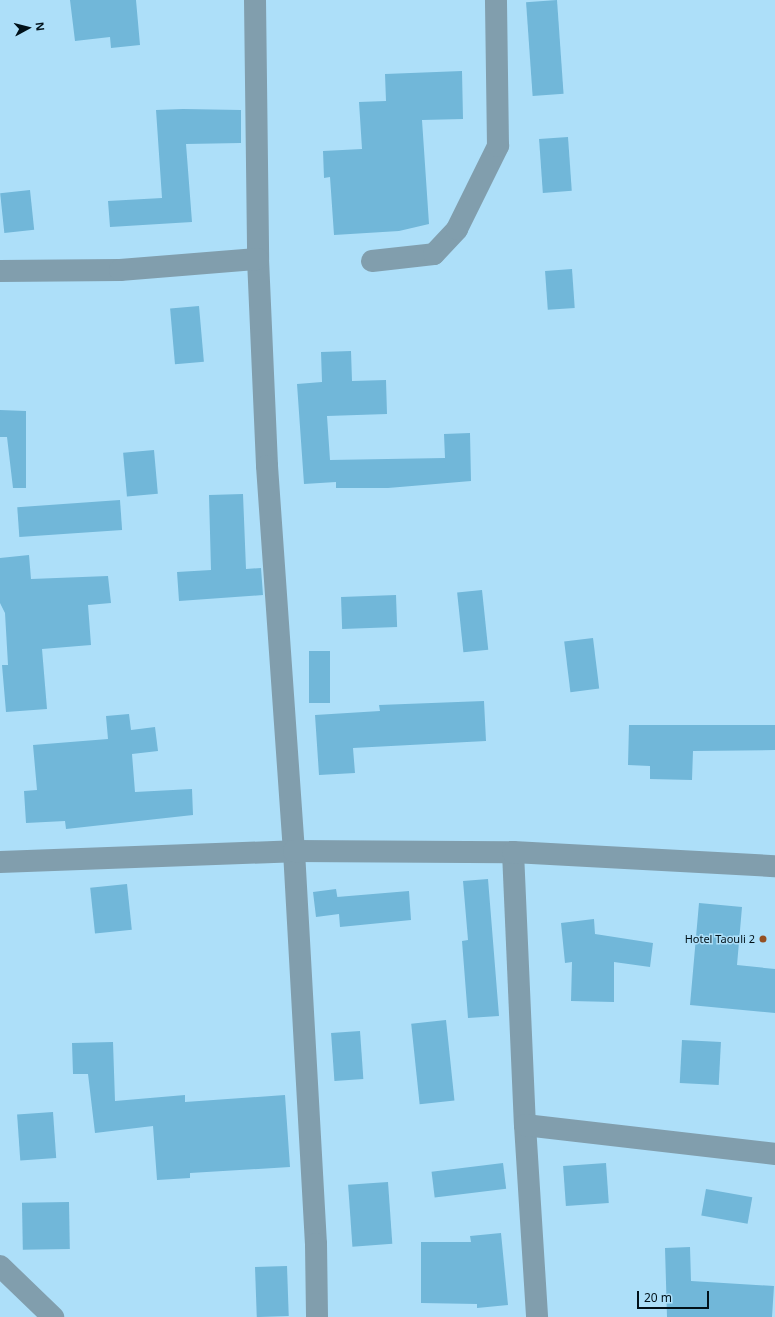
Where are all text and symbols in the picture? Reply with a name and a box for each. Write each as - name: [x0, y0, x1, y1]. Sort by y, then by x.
- north arrow: [8, 8, 48, 48]
- text: N: [32, 21, 48, 32]
- place label: Hotel Taouli 2: [685, 932, 755, 946]
- marker: Hotel Taouli 2: [758, 934, 768, 944]
- scale bar: [639, 1283, 711, 1309]
- text: 20 m: [644, 1289, 672, 1306]

